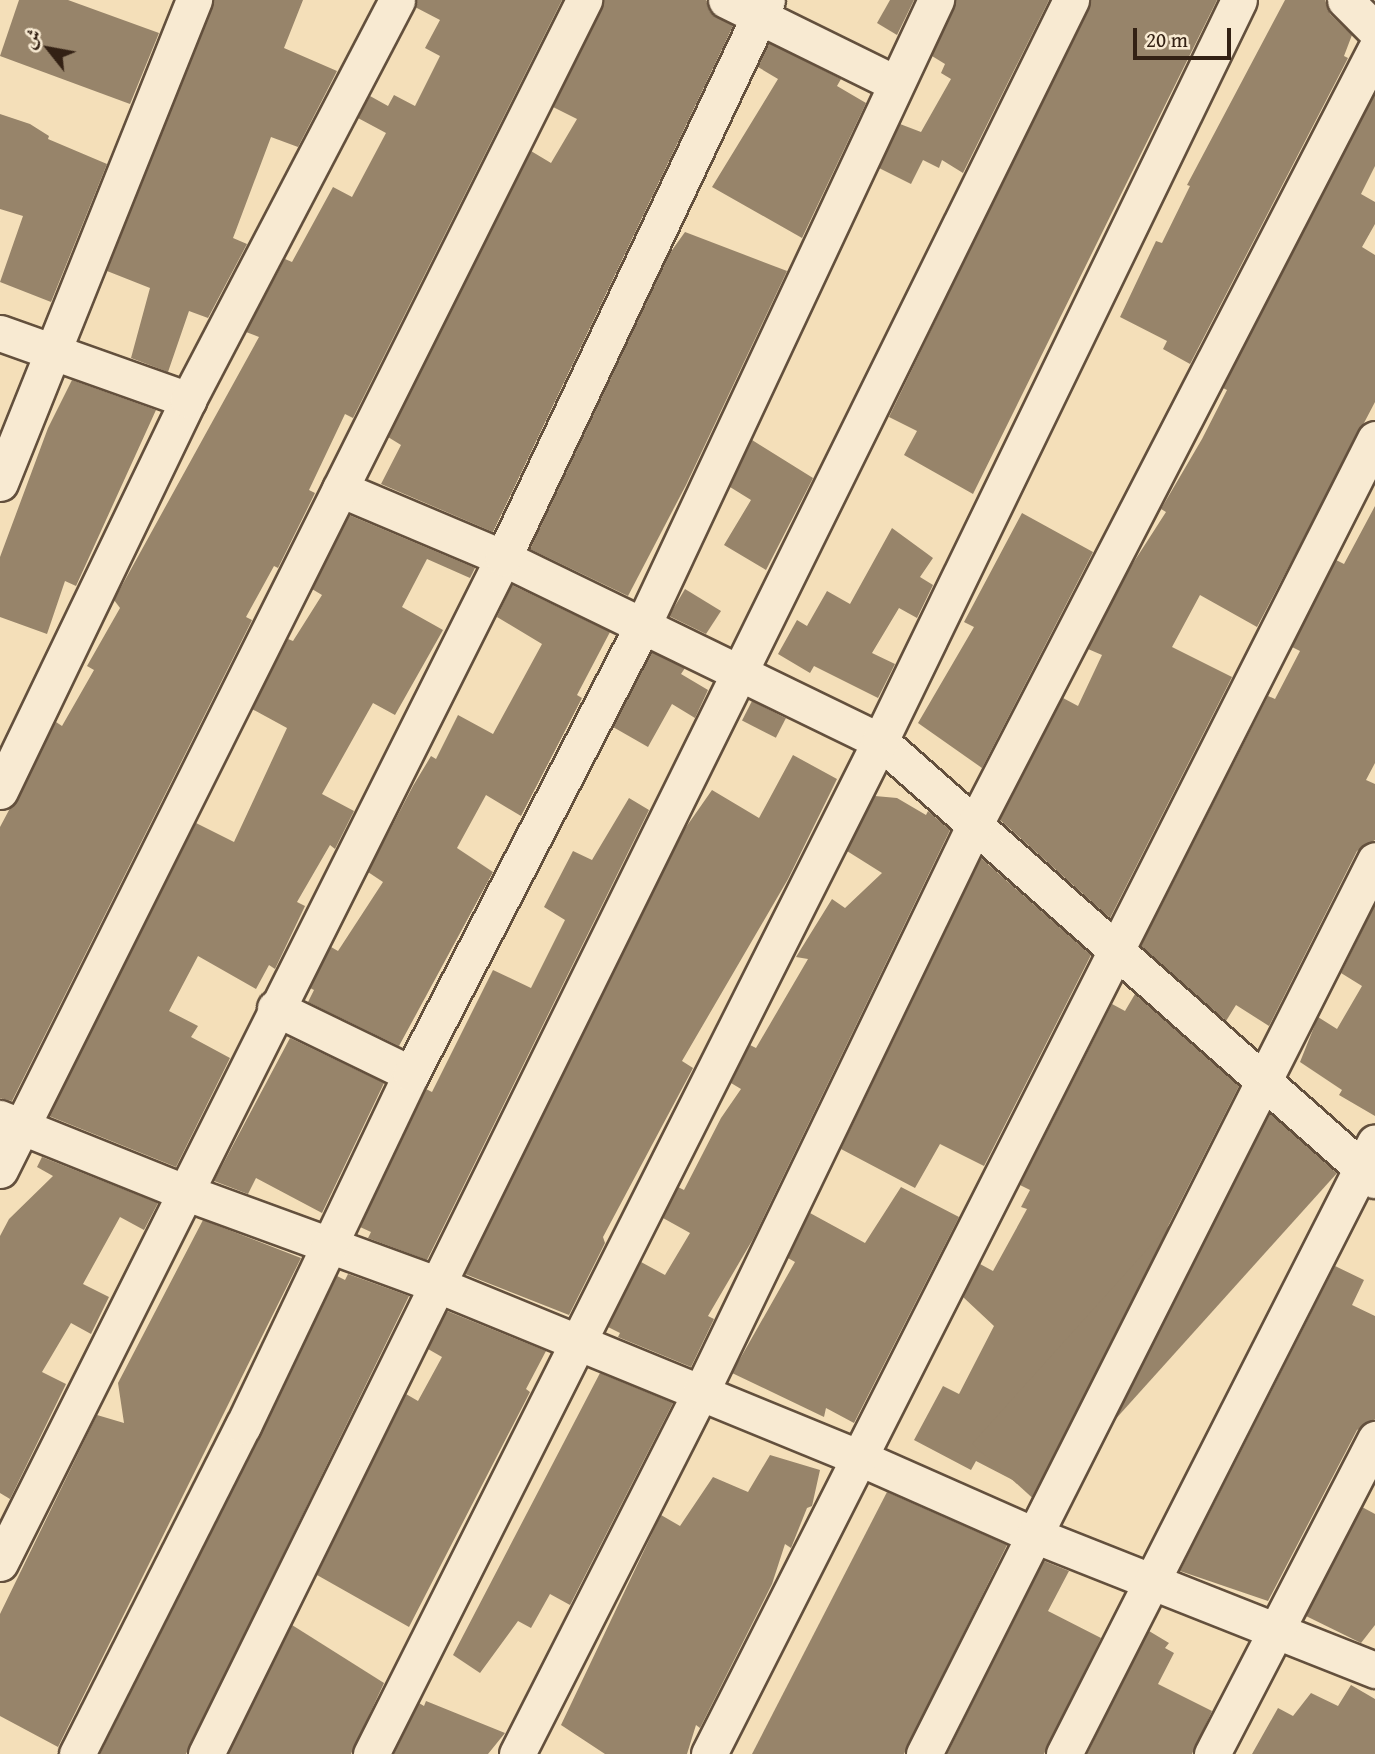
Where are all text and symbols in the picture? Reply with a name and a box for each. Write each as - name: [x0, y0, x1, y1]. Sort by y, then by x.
- north arrow: [14, 14, 84, 84]
- scale bar: [1137, 14, 1235, 58]
- text: ش: [14, 23, 48, 53]
- text: 20 m: [1146, 24, 1188, 55]

